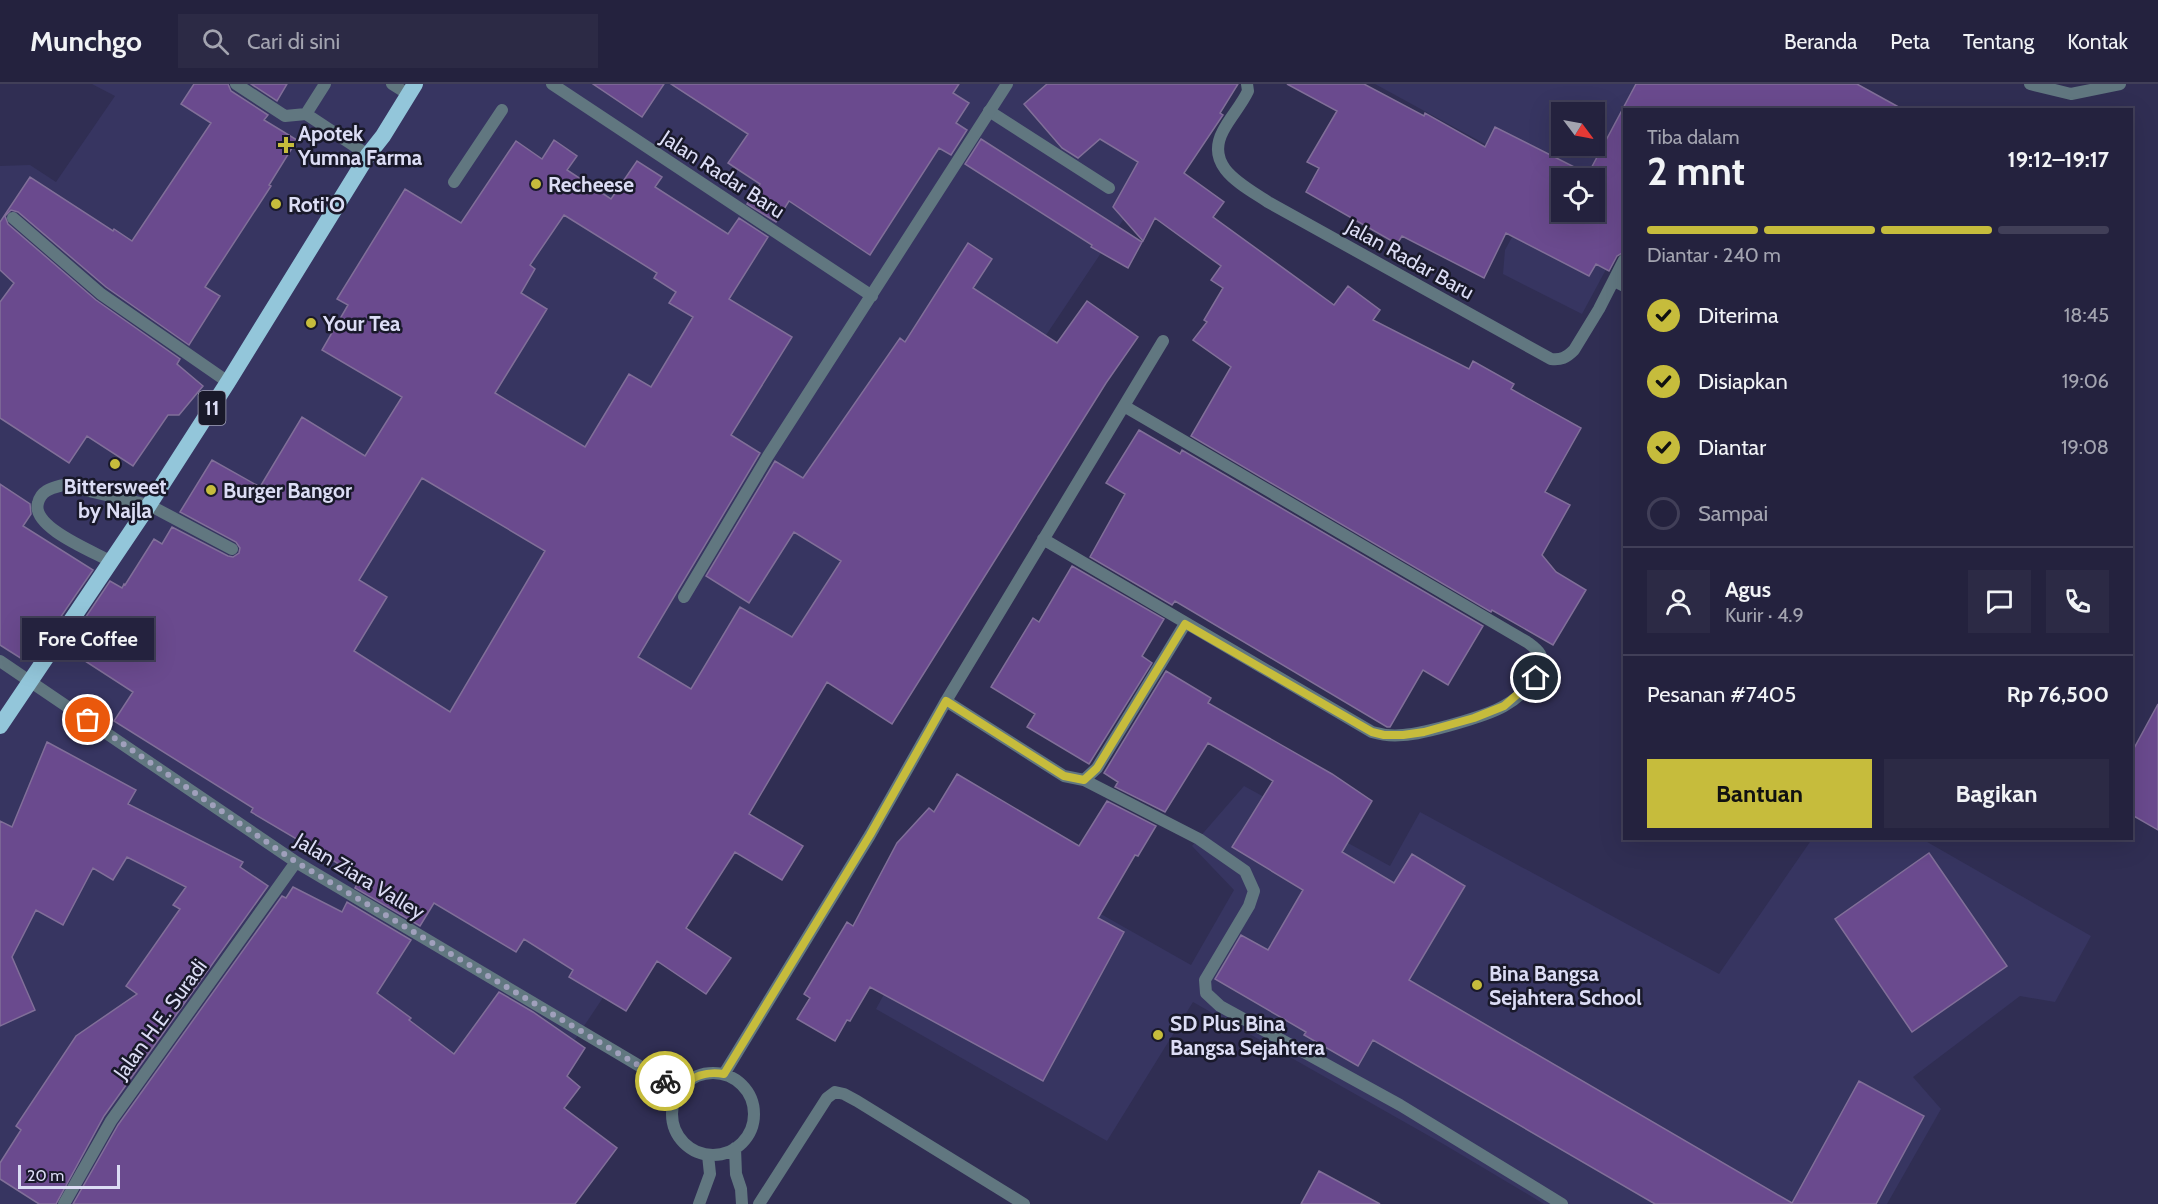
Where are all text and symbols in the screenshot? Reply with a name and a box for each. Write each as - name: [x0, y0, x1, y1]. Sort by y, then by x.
- search box: [178, 14, 598, 68]
- text: Munchgo: [30, 24, 142, 58]
- icon: search: [199, 25, 232, 58]
- text: Cari di sini: [247, 28, 340, 55]
- text: Beranda: [1784, 29, 1857, 54]
- text: Peta: [1890, 29, 1930, 54]
- text: Tentang: [1963, 29, 2034, 54]
- text: Kontak: [2067, 29, 2128, 54]
- north arrow: [1551, 102, 1605, 156]
- map controls: [1551, 102, 1605, 222]
- place label: Apotek Yumna Farma: [297, 121, 423, 170]
- street label: Jalan Radar Baru: [656, 124, 790, 223]
- text: Tiba dalam: [1647, 125, 1739, 149]
- marker: Apotek Yumna Farma: [279, 138, 293, 152]
- text: 19:12–19:17: [2008, 146, 2109, 173]
- text: 2 mnt: [1647, 147, 1745, 195]
- button: locate: [1551, 168, 1605, 222]
- place label: Recheese: [548, 172, 634, 197]
- marker: Recheese: [529, 177, 543, 191]
- place label: Roti'O: [288, 192, 345, 217]
- marker: Roti'O: [269, 197, 283, 211]
- street label: Jalan Radar Baru: [1341, 213, 1478, 305]
- text: Diantar · 240 m: [1647, 243, 1781, 267]
- icon: check: [1647, 299, 1680, 332]
- text: Diterima: [1698, 302, 1779, 329]
- text: 18:45: [2064, 303, 2109, 327]
- place label: Your Tea: [322, 311, 401, 336]
- marker: Your Tea: [304, 316, 318, 330]
- icon: check: [1647, 365, 1680, 398]
- text: Disiapkan: [1698, 368, 1788, 395]
- text: 19:06: [2062, 369, 2109, 393]
- road number: 11: [198, 391, 226, 425]
- icon: check: [1647, 431, 1680, 464]
- text: Diantar: [1698, 434, 1766, 461]
- text: 19:08: [2061, 435, 2109, 459]
- marker: Bittersweet by Najla: [108, 457, 122, 471]
- place label: Bittersweet by Najla: [63, 474, 167, 523]
- place label: Burger Bangor: [223, 478, 352, 503]
- marker: Burger Bangor: [204, 483, 218, 497]
- text: Sampai: [1698, 500, 1768, 527]
- button: person: [1647, 570, 1710, 633]
- button: chat: [1968, 570, 2031, 633]
- button: phone: [2046, 570, 2109, 633]
- text: Agus: [1725, 576, 1771, 603]
- text: Kurir · 4.9: [1725, 603, 1804, 627]
- callout: Fore Coffee: [22, 618, 154, 660]
- text: Fore Coffee: [38, 627, 138, 651]
- pin: [1510, 652, 1561, 703]
- icon: home: [1519, 661, 1552, 694]
- text: Pesanan #7405: [1647, 681, 1796, 708]
- text: Rp 76,500: [2007, 681, 2109, 708]
- pin: [62, 694, 113, 745]
- icon: bag: [71, 703, 104, 736]
- button: Bantuan: [1647, 759, 1872, 828]
- button: Bagikan: [1884, 759, 2109, 828]
- street label: Jalan Ziara Valley: [290, 827, 430, 925]
- street label: Jalan H.E. Suradi: [107, 954, 212, 1085]
- place label: Bina Bangsa Sejahtera School: [1489, 961, 1642, 1010]
- marker: Bina Bangsa Sejahtera School: [1470, 978, 1484, 992]
- place label: SD Plus Bina Bangsa Sejahtera: [1170, 1011, 1326, 1060]
- marker: SD Plus Bina Bangsa Sejahtera: [1151, 1028, 1165, 1042]
- courier: [635, 1051, 695, 1111]
- icon: bike: [649, 1065, 682, 1098]
- scale bar: [18, 1162, 120, 1190]
- text: 20 m: [27, 1166, 64, 1185]

